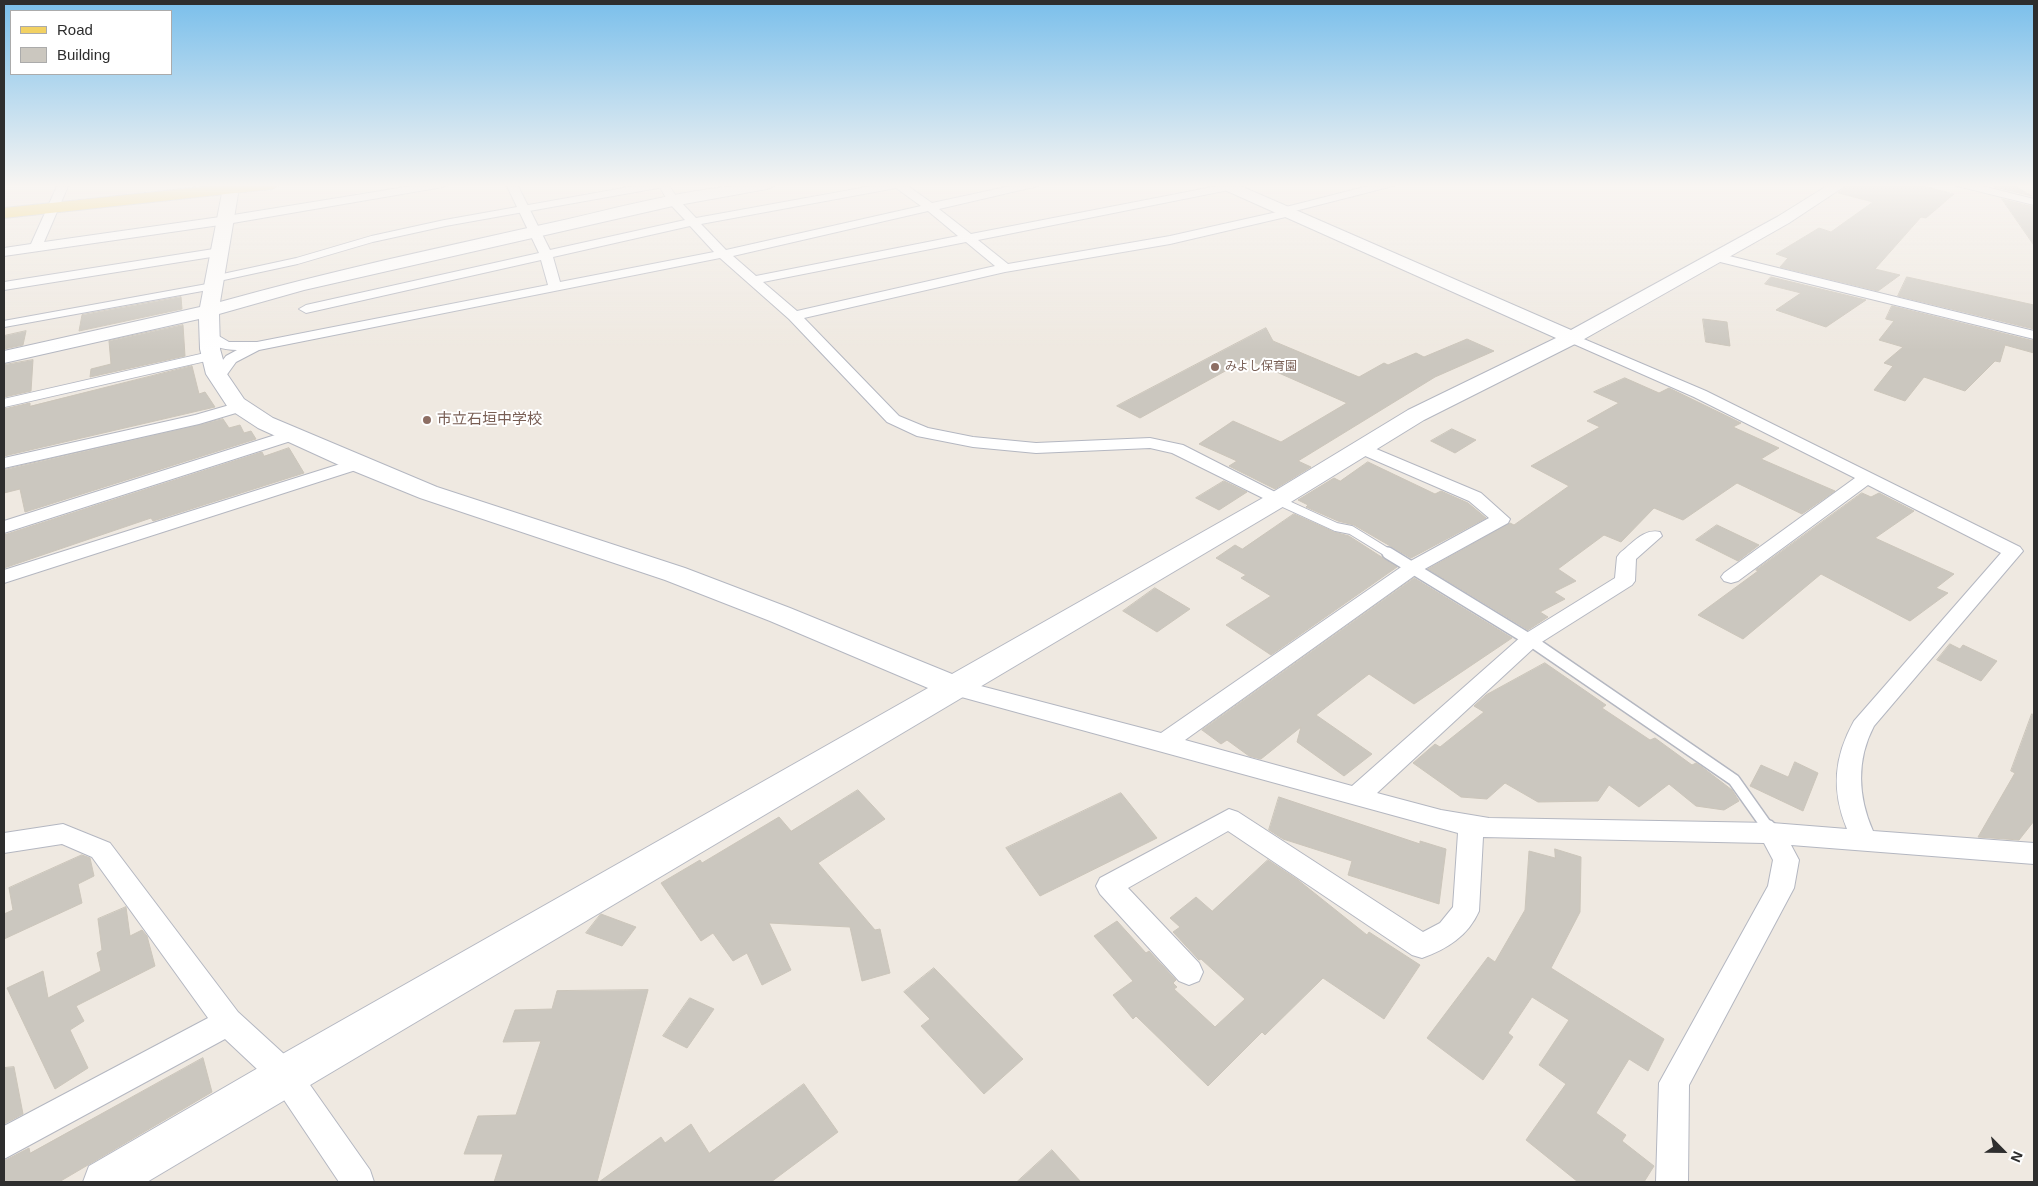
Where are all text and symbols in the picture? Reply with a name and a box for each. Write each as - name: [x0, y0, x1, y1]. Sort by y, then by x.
- legend: [10, 10, 172, 75]
- text: Road: [57, 21, 93, 38]
- text: Building: [57, 46, 110, 63]
- place label: みよし保育園: [1225, 360, 1297, 374]
- marker: みよし保育園: [1209, 361, 1221, 373]
- place label: 市立石垣中学校: [437, 411, 542, 429]
- marker: 市立石垣中学校: [421, 414, 433, 426]
- north arrow: [1978, 1126, 2028, 1176]
- text: N: [2007, 1149, 2026, 1165]

